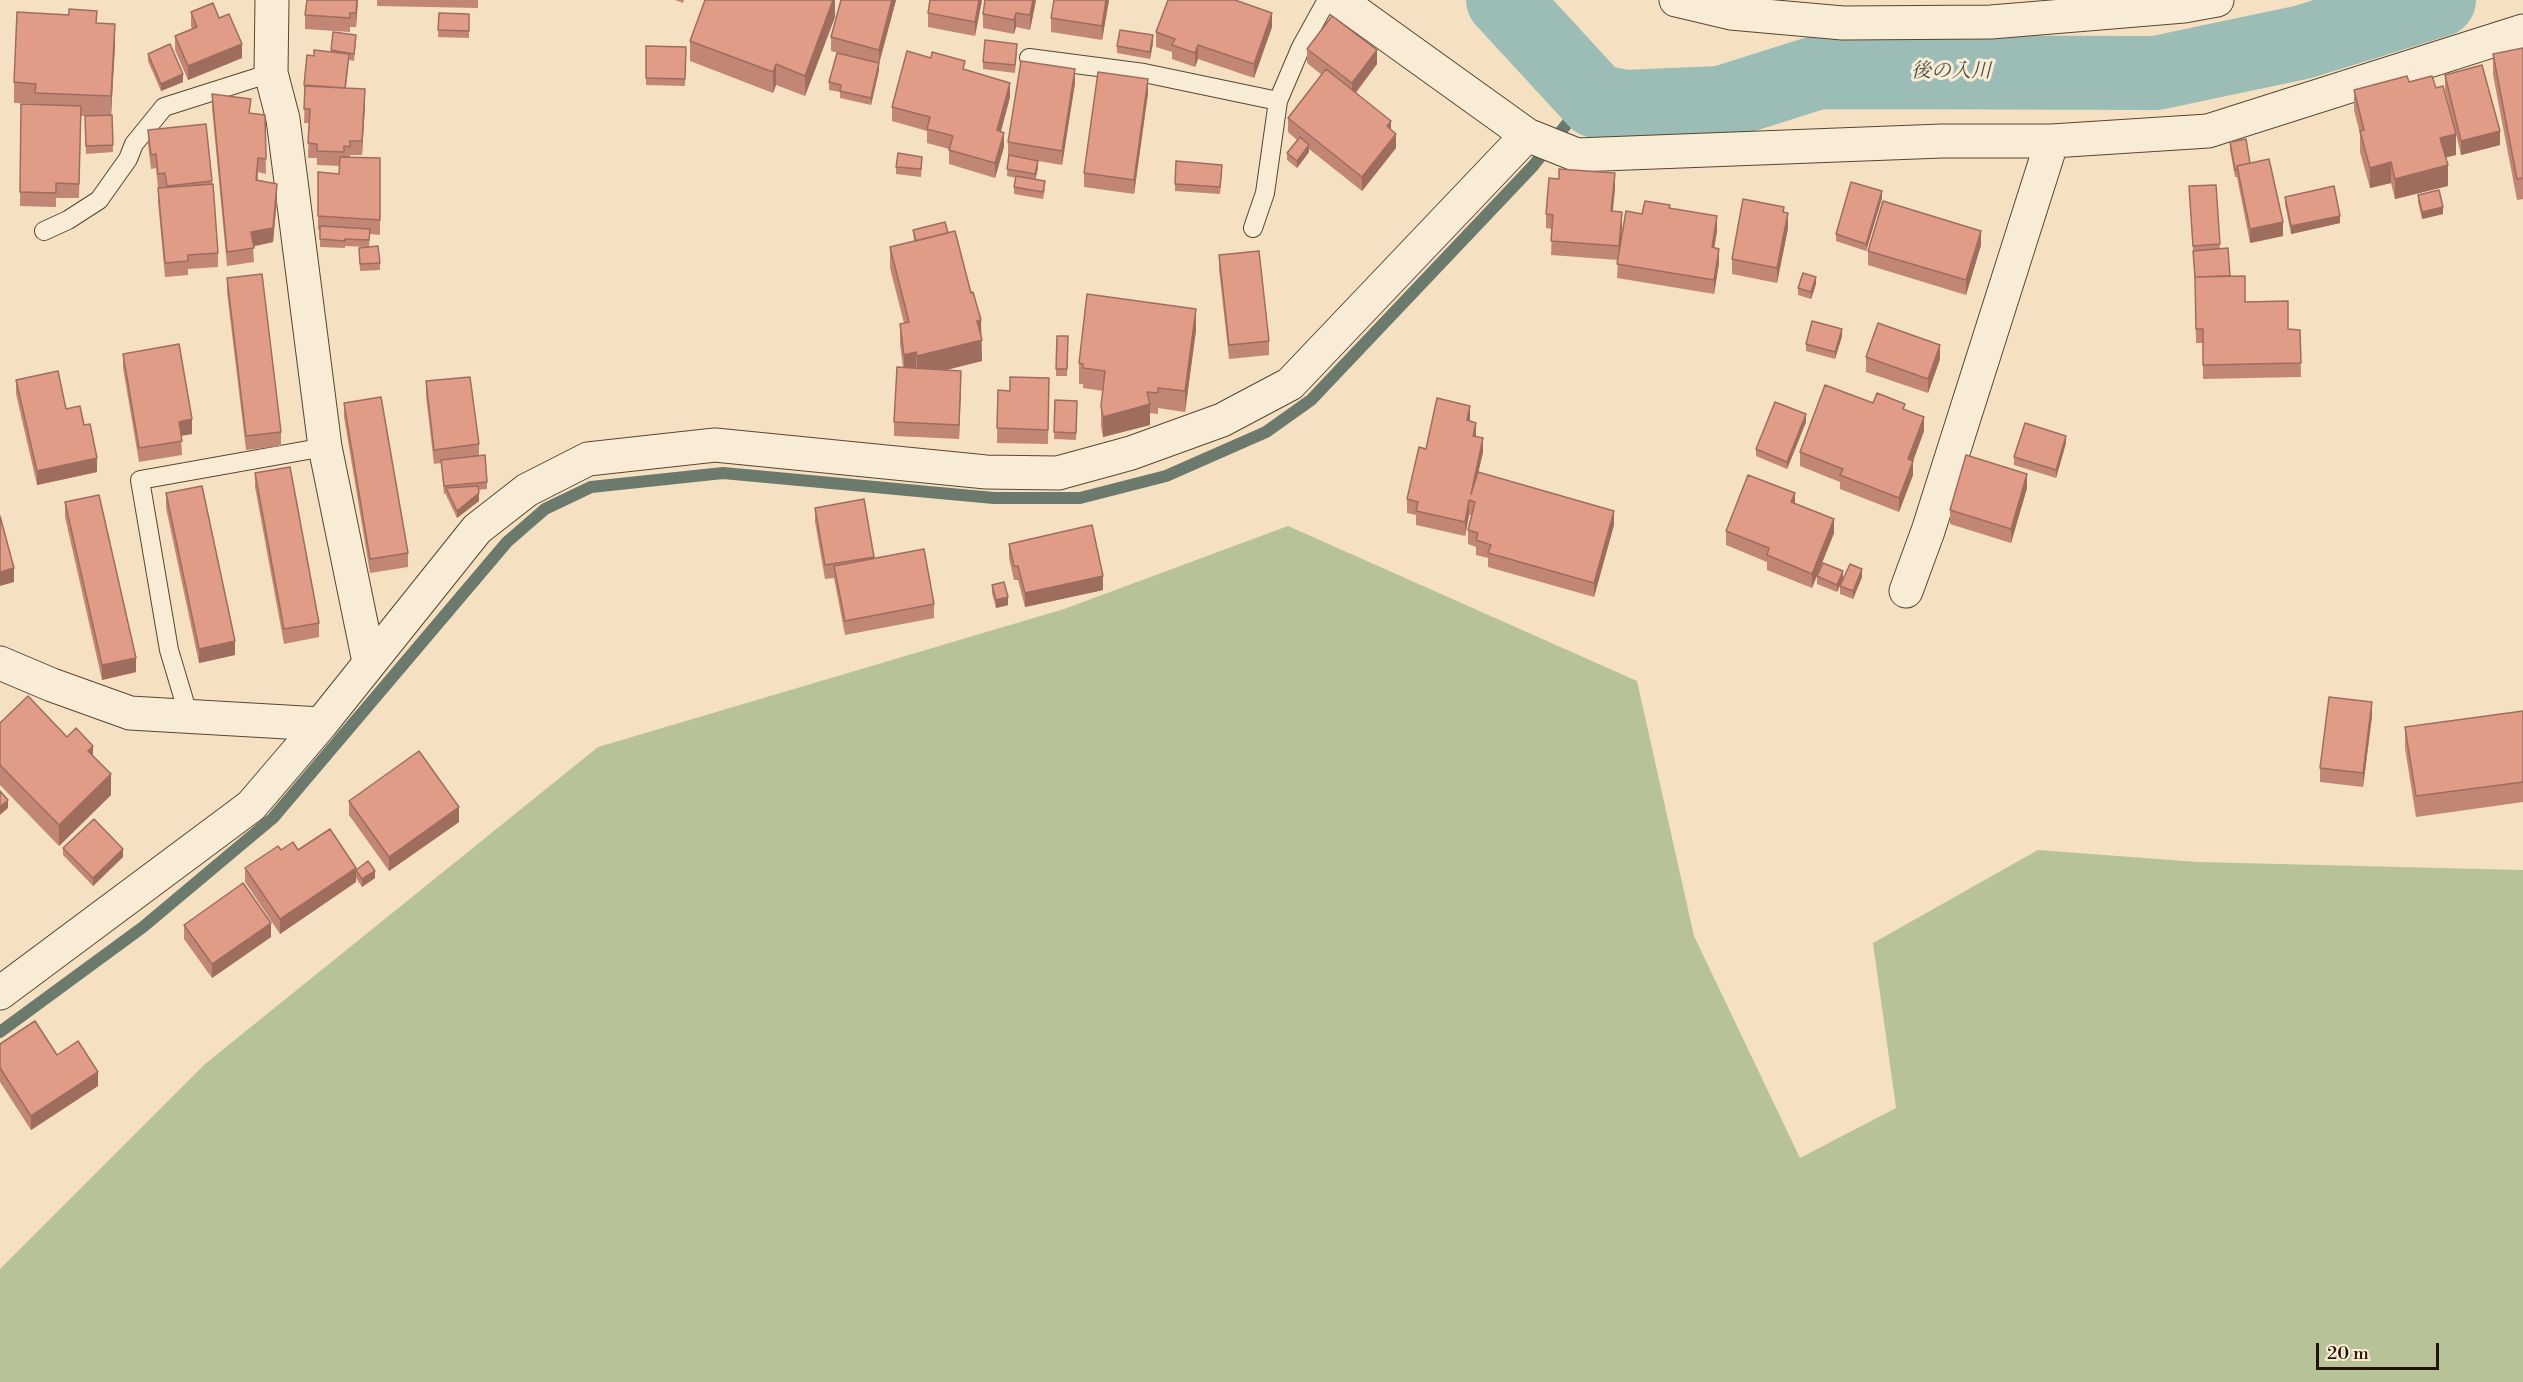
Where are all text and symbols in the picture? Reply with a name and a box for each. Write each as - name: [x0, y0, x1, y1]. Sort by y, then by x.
- water label: 後の入川: [1911, 60, 1991, 84]
- scale bar: [2319, 1331, 2442, 1369]
- text: 20 m: [2327, 1342, 2369, 1365]

